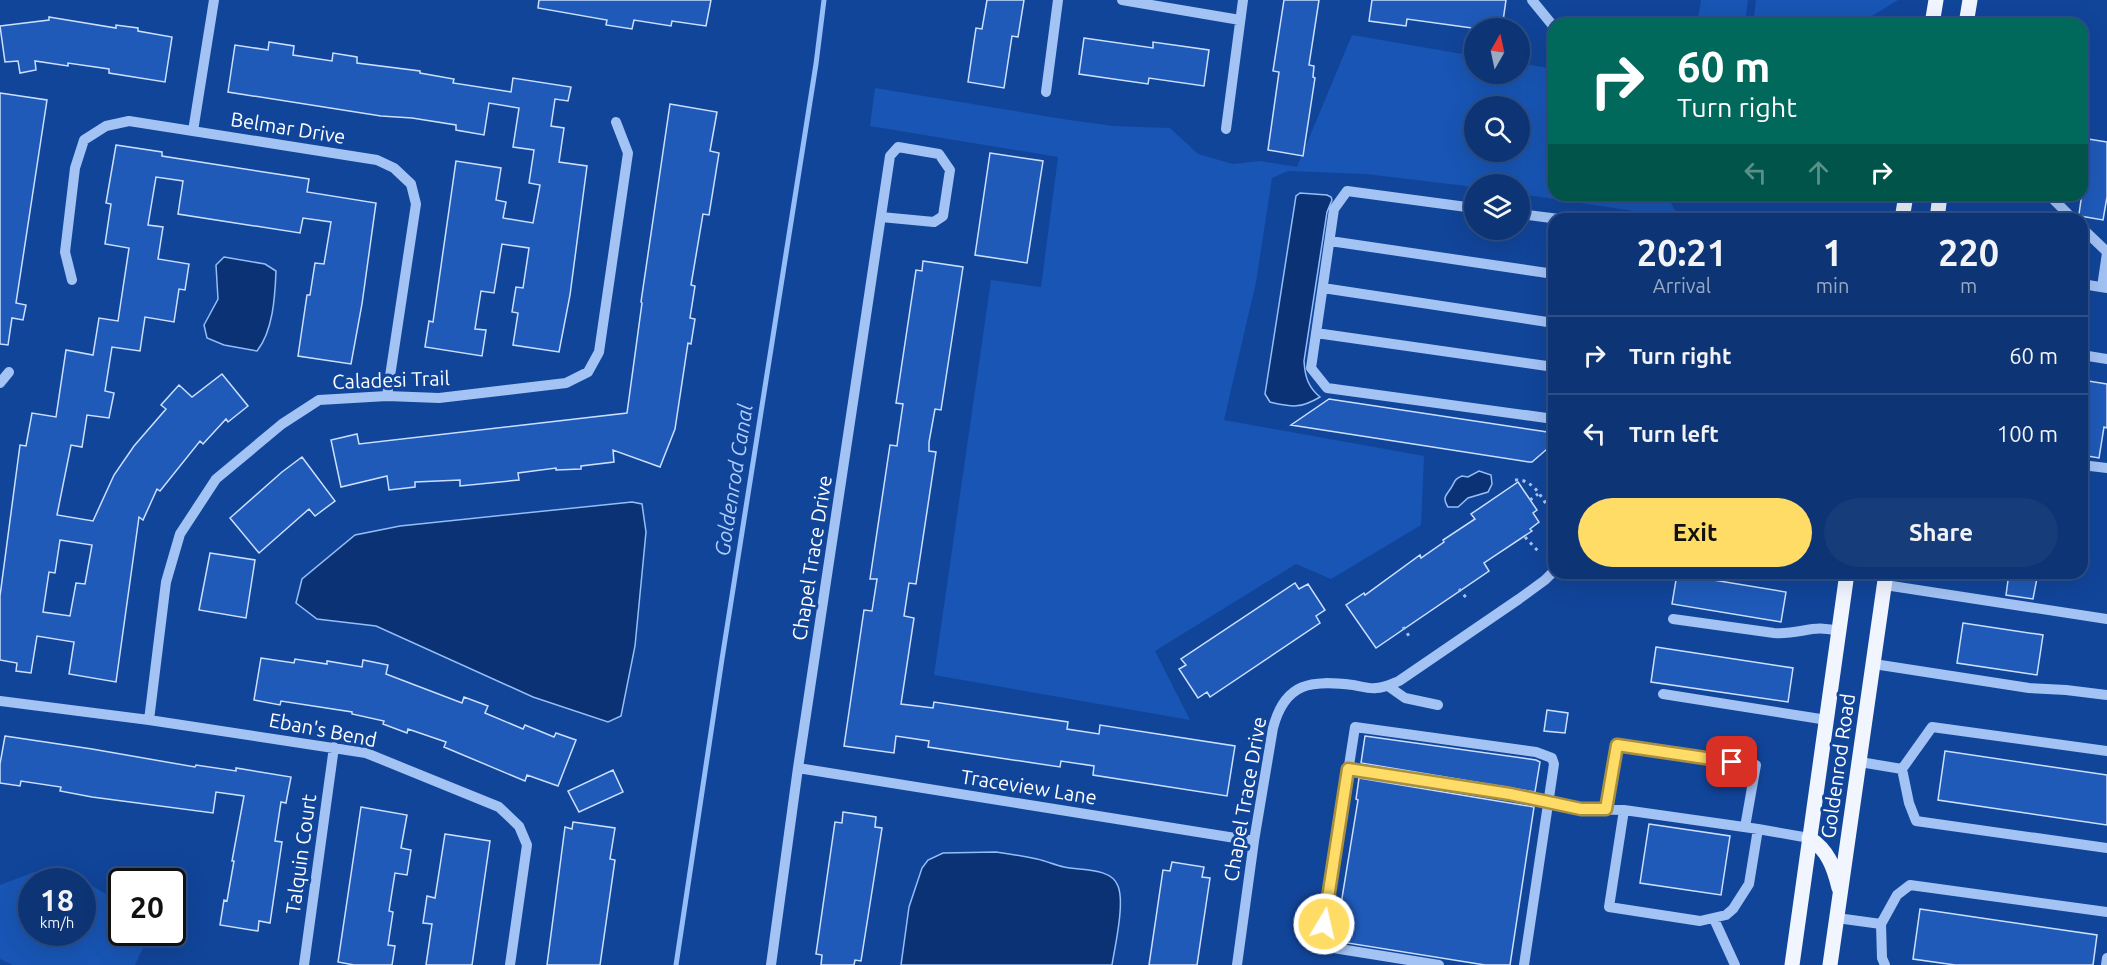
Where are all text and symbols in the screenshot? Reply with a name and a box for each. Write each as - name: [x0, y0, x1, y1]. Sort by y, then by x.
- north arrow: [1464, 18, 1530, 84]
- map controls: [1464, 18, 1530, 240]
- icon: right: [1578, 42, 1656, 120]
- text: 60 m: [1677, 43, 1771, 90]
- text: Turn right: [1677, 92, 1797, 122]
- button: search: [1464, 96, 1530, 162]
- street label: Belmar Drive: [229, 107, 347, 148]
- icon: left: [1739, 156, 1772, 189]
- icon: ahead: [1802, 156, 1835, 189]
- icon: right: [1865, 156, 1898, 189]
- button: layers: [1464, 174, 1530, 240]
- text: 20:21: [1637, 232, 1727, 273]
- text: 1: [1822, 232, 1843, 273]
- text: 220: [1938, 232, 1999, 273]
- text: Arrival: [1653, 274, 1711, 297]
- text: min: [1816, 274, 1849, 297]
- text: m: [1960, 274, 1977, 297]
- icon: right: [1578, 339, 1611, 372]
- text: Turn right: [1629, 343, 1731, 368]
- text: 60 m: [2009, 343, 2058, 368]
- street label: Caladesi Trail: [332, 366, 450, 393]
- water label: Goldenrod Canal: [709, 402, 757, 558]
- icon: left: [1578, 417, 1611, 450]
- text: Turn left: [1629, 421, 1719, 446]
- text: 100 m: [1997, 421, 2058, 446]
- street label: Chapel Trace Drive: [787, 474, 836, 642]
- button: Exit: [1578, 498, 1812, 567]
- button: Share: [1824, 498, 2058, 567]
- street label: Goldenrod Road: [1816, 692, 1859, 840]
- street label: Eban's Bend: [267, 708, 379, 751]
- street label: Chapel Trace Drive: [1219, 715, 1270, 883]
- pin: [1706, 736, 1757, 787]
- icon: arrive: [1715, 745, 1748, 778]
- street label: Traceview Lane: [959, 764, 1099, 809]
- street label: Talquin Court: [281, 792, 320, 915]
- speed limit sign: 20: [108, 868, 186, 946]
- text: 18: [40, 883, 74, 917]
- position arrow: [1292, 892, 1356, 956]
- text: km/h: [40, 914, 74, 931]

